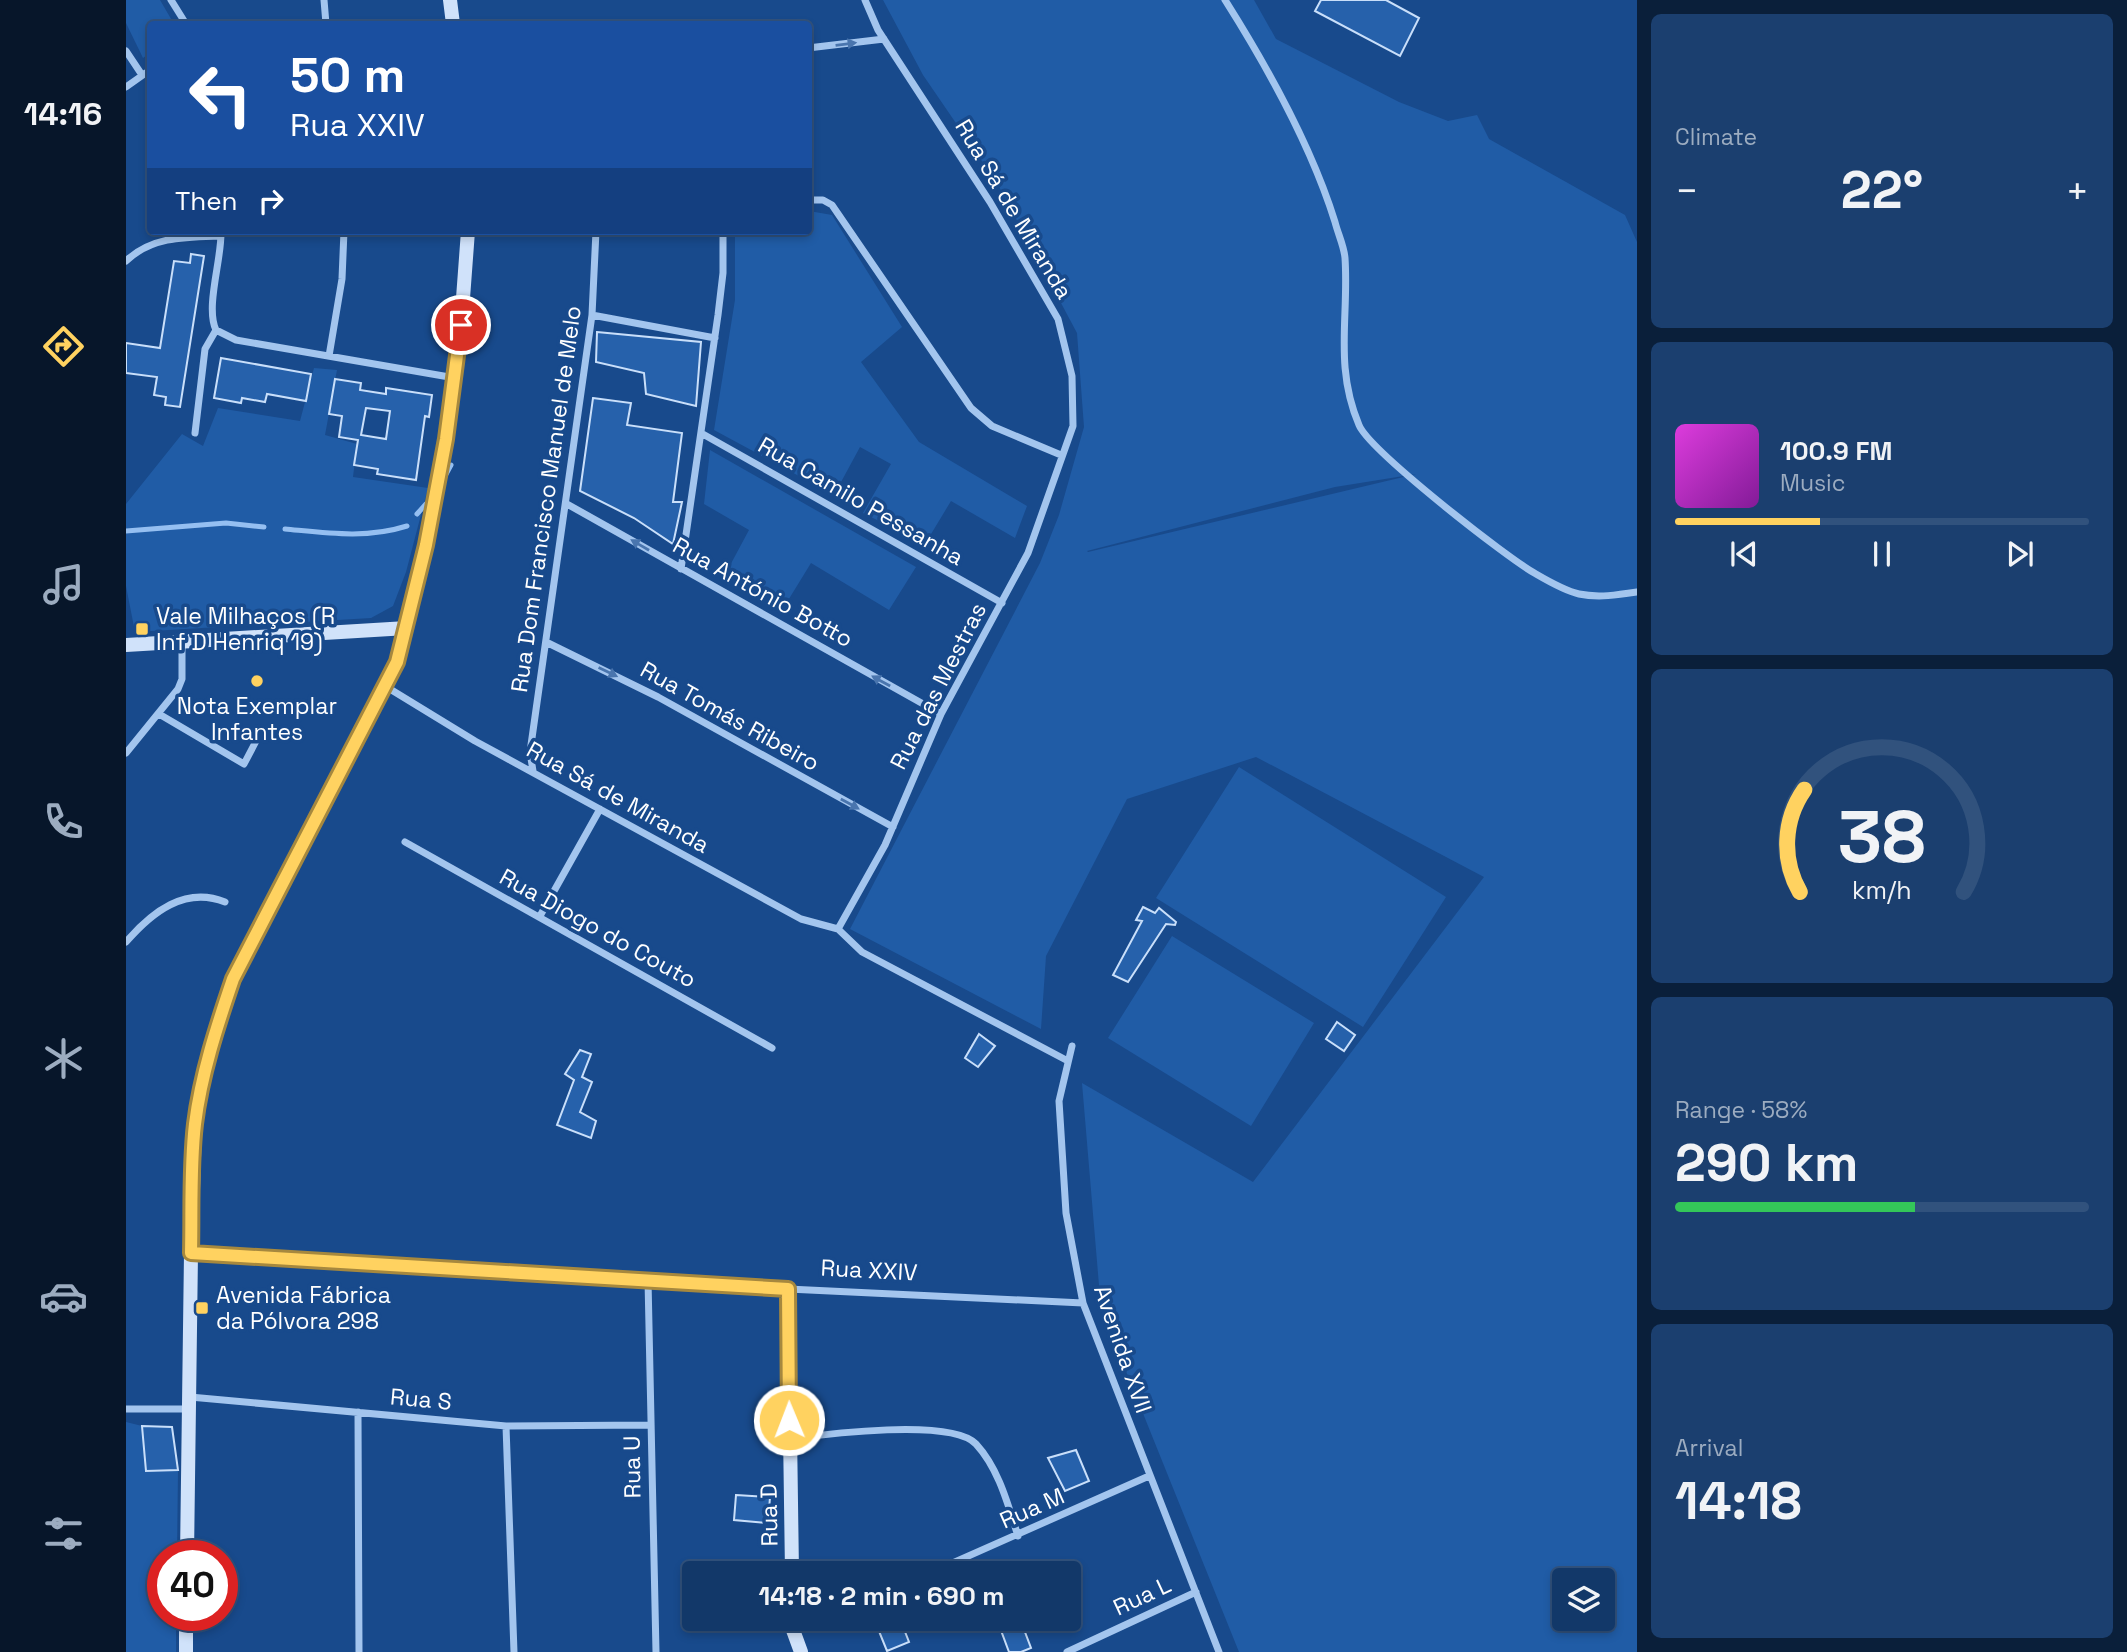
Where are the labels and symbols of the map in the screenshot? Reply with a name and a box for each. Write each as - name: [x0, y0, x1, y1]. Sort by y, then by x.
- one-way arrow: [836, 38, 858, 49]
- street label: Rua Sá de Miranda: [948, 114, 1080, 304]
- pin: [431, 295, 491, 355]
- street label: Rua Dom Francisco Manuel de Melo: [504, 304, 588, 694]
- street label: Rua Camilo Pessanha: [753, 430, 969, 572]
- street label: Rua António Botto: [668, 530, 858, 654]
- one-way arrow: [630, 539, 650, 551]
- street label: Rua das Mestras: [883, 598, 993, 774]
- place label: Vale Milhaços (R Inf D Henriq 19): [156, 601, 335, 657]
- marker: Vale Milhaços (R Inf D Henriq 19): [134, 621, 150, 637]
- street label: Rua Tomás Ribeiro: [635, 654, 825, 778]
- one-way arrow: [598, 666, 618, 678]
- marker: Nota Exemplar Infantes: [249, 673, 265, 689]
- one-way arrow: [872, 675, 891, 687]
- place label: Nota Exemplar Infantes: [177, 691, 337, 747]
- street label: Rua Sá de Miranda: [521, 734, 715, 860]
- one-way arrow: [841, 798, 860, 810]
- street label: Rua Diogo do Couto: [494, 862, 702, 994]
- street label: Rua XXIV: [820, 1252, 918, 1288]
- place label: Avenida Fábrica da Pólvora 298: [216, 1280, 391, 1336]
- street label: Avenida XVII: [1087, 1281, 1159, 1417]
- marker: Avenida Fábrica da Pólvora 298: [194, 1300, 210, 1316]
- street label: Rua S: [389, 1381, 453, 1417]
- position arrow: [752, 1383, 826, 1457]
- street label: Rua U: [616, 1435, 648, 1499]
- street label: Rua M: [995, 1481, 1069, 1535]
- street label: Rua D: [753, 1483, 785, 1547]
- speed limit sign: 40: [147, 1540, 238, 1631]
- street label: Rua L: [1108, 1570, 1176, 1622]

